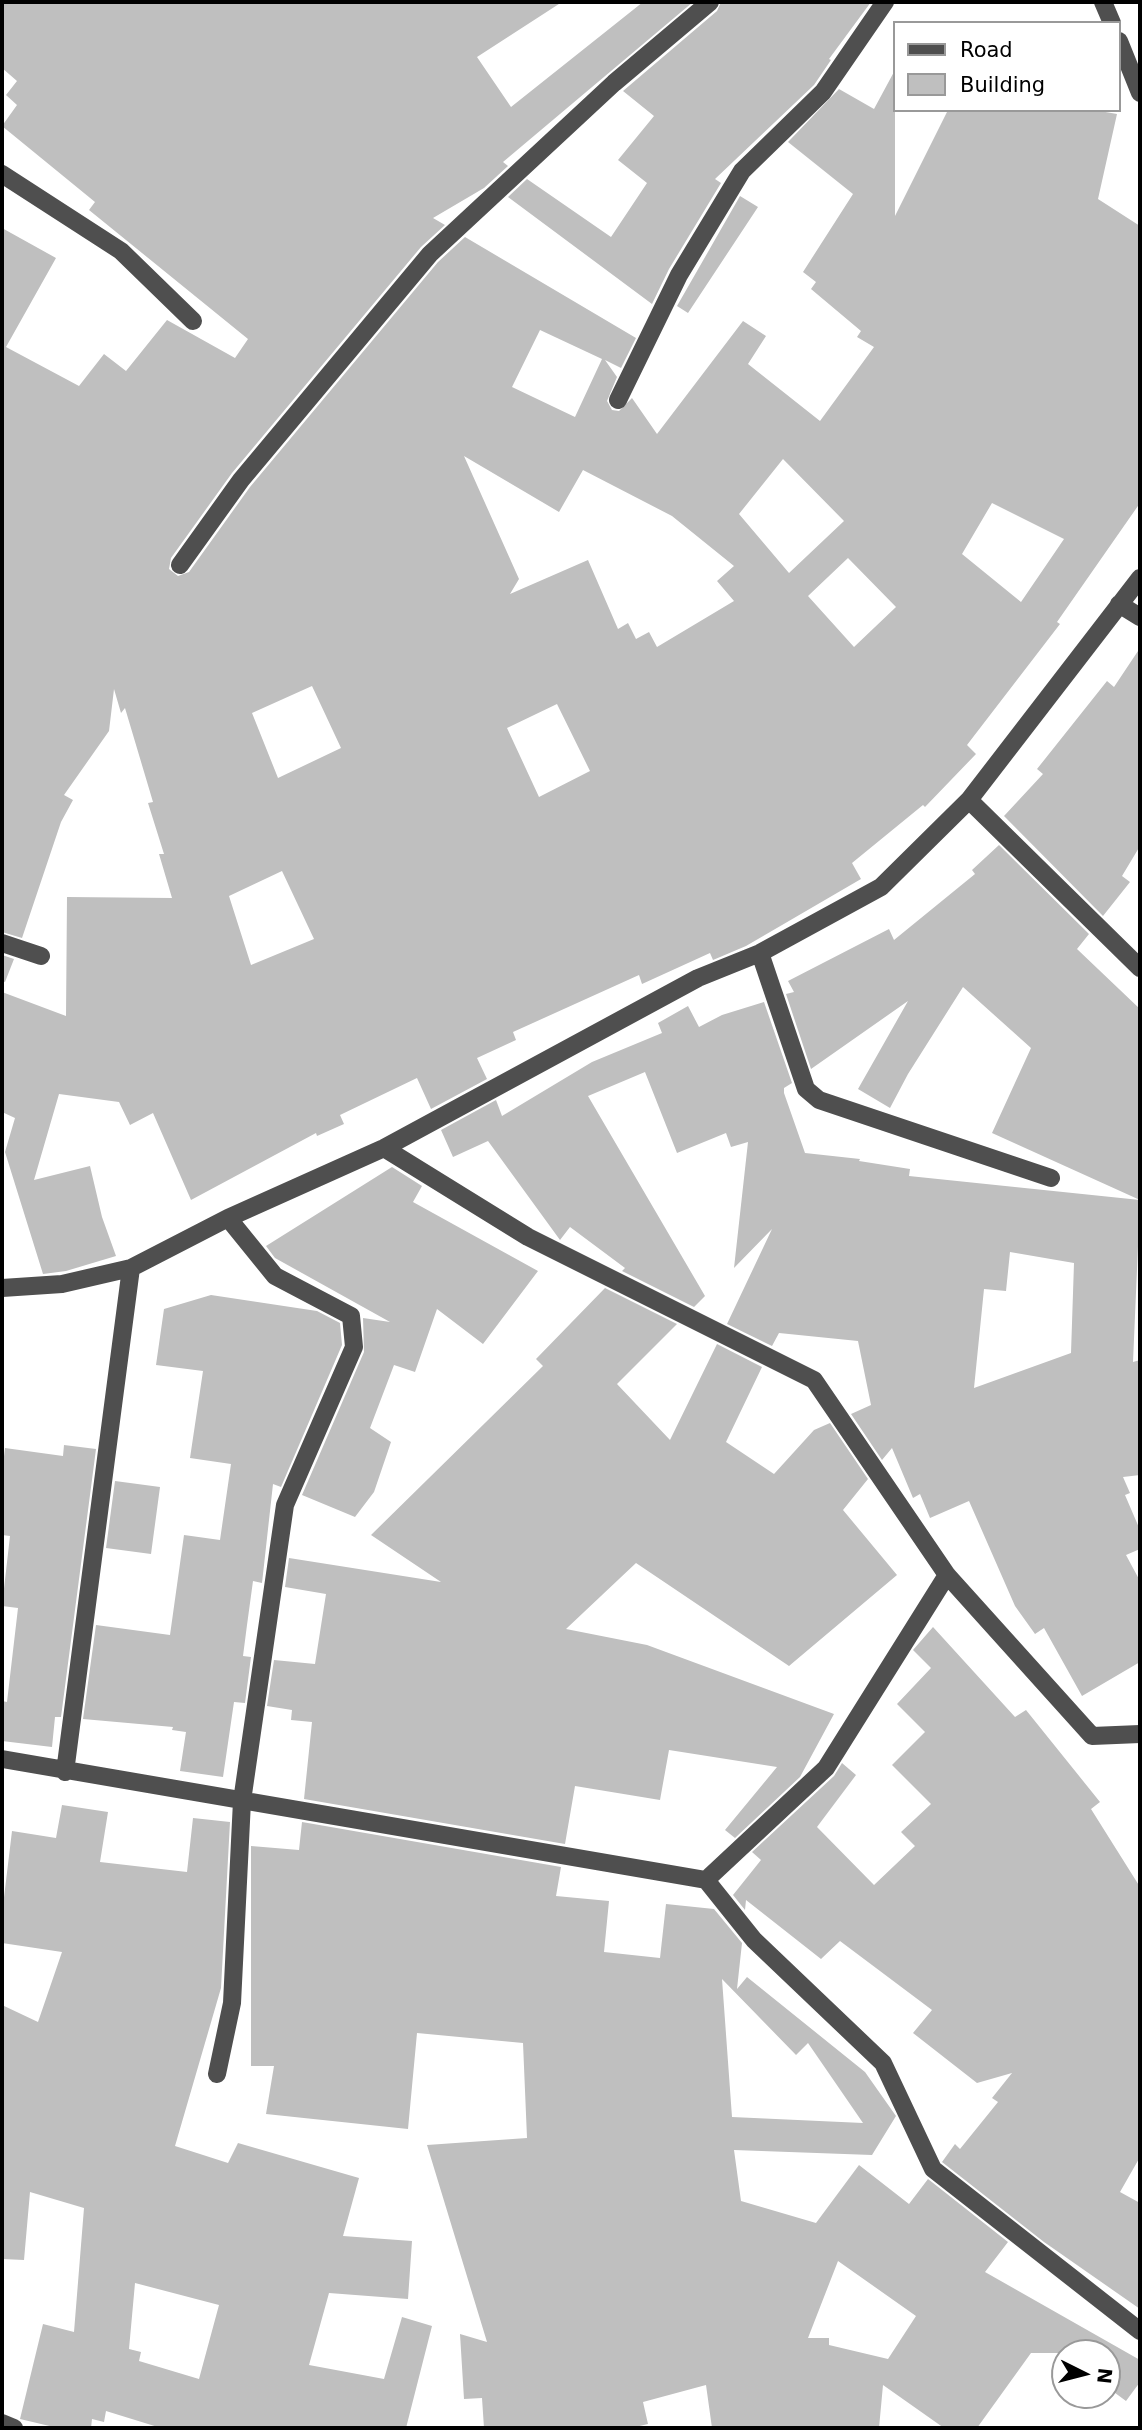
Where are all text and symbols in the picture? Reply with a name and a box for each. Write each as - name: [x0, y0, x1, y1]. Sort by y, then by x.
- legend: [894, 21, 1121, 112]
- text: Road: [960, 38, 1013, 62]
- text: Building: [960, 73, 1045, 97]
- north arrow: [1051, 2339, 1121, 2409]
- text: N: [1093, 2367, 1117, 2385]

